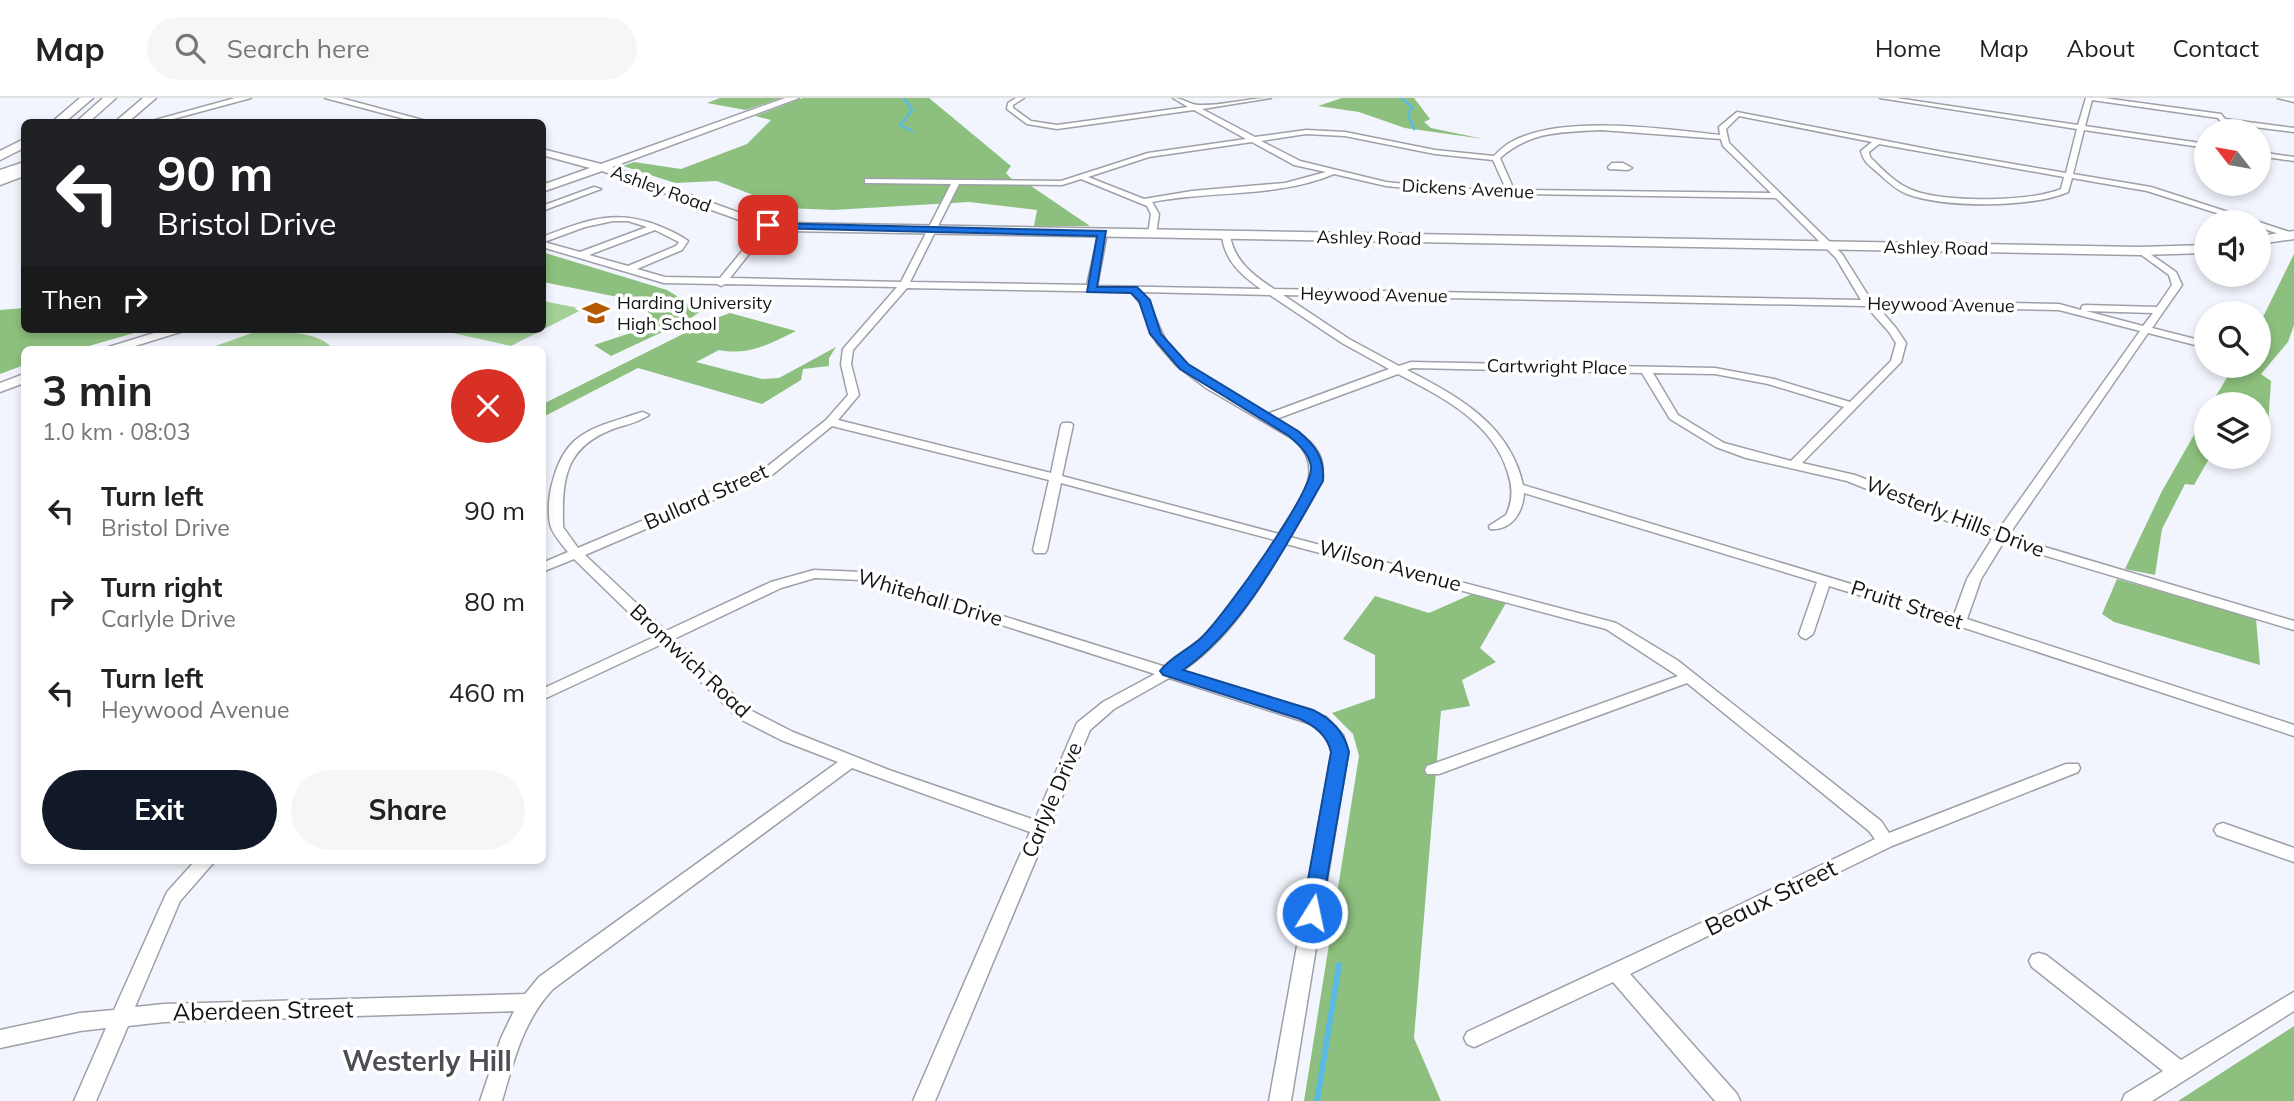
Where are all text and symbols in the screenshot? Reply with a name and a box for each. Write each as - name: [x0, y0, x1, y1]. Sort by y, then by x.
- search box: [147, 17, 637, 80]
- text: Map: [35, 28, 105, 69]
- icon: search: [171, 29, 209, 67]
- text: Search here: [227, 32, 370, 65]
- text: Home: [1875, 33, 1941, 63]
- text: Map: [1979, 33, 2029, 63]
- text: About: [2067, 33, 2135, 63]
- text: Contact: [2173, 33, 2259, 63]
- north arrow: [2194, 119, 2272, 196]
- map controls: [2194, 119, 2271, 469]
- text: 90 m: [157, 142, 273, 203]
- icon: left: [42, 147, 133, 238]
- street label: Ashley Road: [608, 160, 714, 217]
- street label: Dickens Avenue: [1401, 174, 1535, 203]
- pin: [738, 195, 798, 255]
- text: Bristol Drive: [157, 203, 336, 243]
- icon: arrive: [749, 206, 787, 244]
- button: sound: [2194, 210, 2271, 287]
- street label: Ashley Road: [1316, 225, 1422, 250]
- street label: Ashley Road: [1883, 235, 1989, 260]
- icon: right: [116, 280, 154, 318]
- street label: Heywood Avenue: [1300, 282, 1448, 307]
- text: Then: [42, 283, 102, 316]
- place label: Harding University High School: [617, 291, 772, 335]
- street label: Heywood Avenue: [1867, 292, 2015, 317]
- school or university icon: Harding University High School: [581, 298, 611, 328]
- button: search: [2194, 301, 2271, 378]
- street label: Cartwright Place: [1487, 354, 1627, 379]
- text: 3 min: [42, 364, 153, 417]
- button: close: [451, 369, 525, 443]
- button: layers: [2194, 392, 2271, 469]
- text: 1.0 km · 08:03: [42, 417, 191, 446]
- street label: Bullard Street: [640, 457, 771, 535]
- street label: Westerly Hills Drive: [1862, 470, 2048, 562]
- text: Turn left: [101, 480, 203, 513]
- icon: left: [42, 492, 80, 530]
- text: 90 m: [464, 494, 525, 527]
- text: Bristol Drive: [101, 513, 230, 542]
- street label: Wilson Avenue: [1316, 533, 1464, 597]
- street label: Whitehall Drive: [855, 563, 1006, 631]
- text: Turn right: [101, 571, 222, 604]
- street label: Pruitt Street: [1848, 574, 1967, 634]
- icon: right: [42, 583, 80, 621]
- text: 80 m: [464, 585, 525, 618]
- street label: Bromwich Road: [625, 598, 756, 723]
- text: Carlyle Drive: [101, 604, 236, 633]
- text: Turn left: [101, 662, 203, 695]
- icon: left: [42, 674, 80, 712]
- text: 460 m: [449, 676, 525, 709]
- text: Heywood Avenue: [101, 695, 289, 724]
- street label: Carlyle Drive: [1015, 738, 1087, 861]
- button: Exit: [42, 770, 277, 850]
- button: Share: [291, 770, 525, 850]
- street label: Beaux Street: [1700, 852, 1841, 942]
- position arrow: [1275, 876, 1349, 950]
- street label: Aberdeen Street: [172, 993, 354, 1027]
- district label: Westerly Hill: [342, 1043, 512, 1078]

